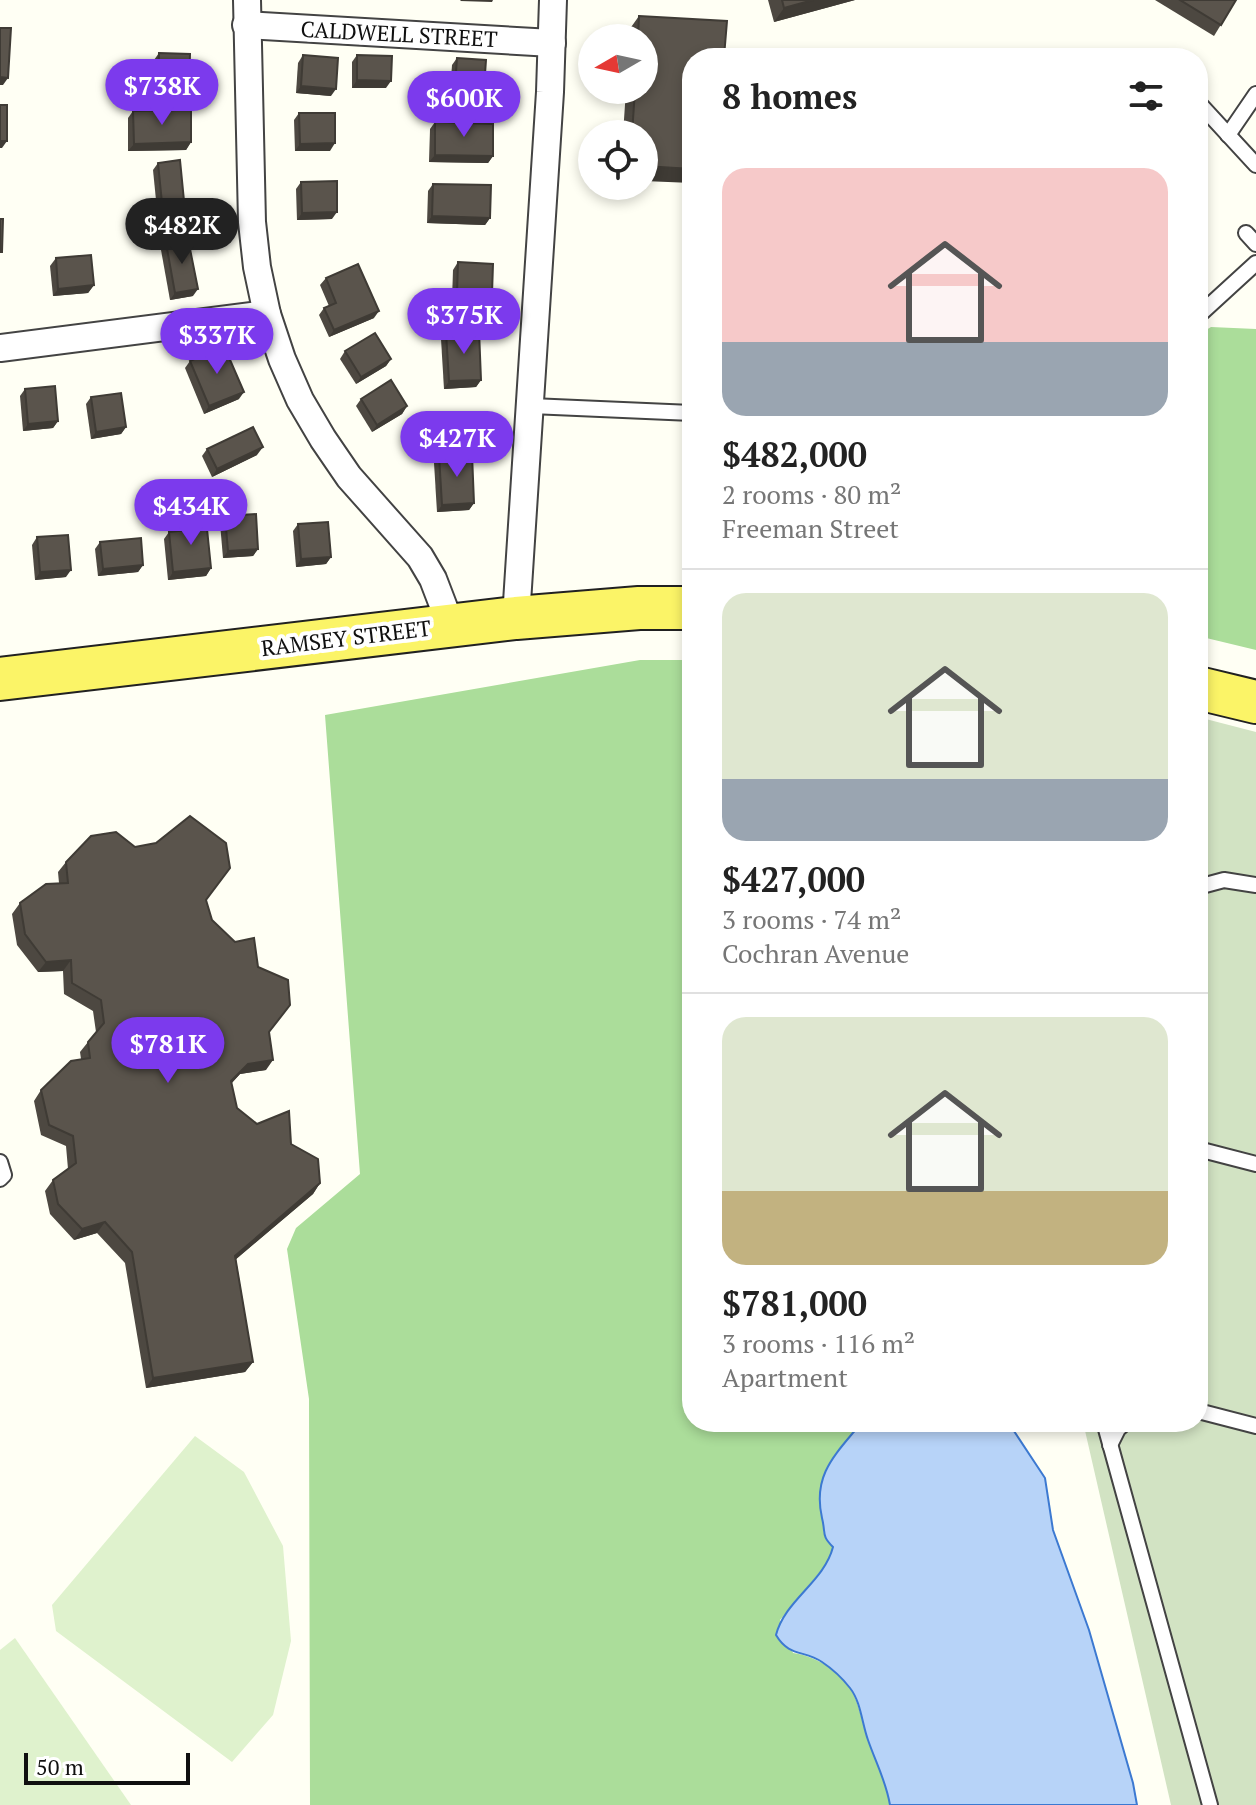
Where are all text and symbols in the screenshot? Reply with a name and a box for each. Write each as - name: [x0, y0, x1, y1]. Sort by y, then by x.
- street label: CALDWELL STREET: [300, 14, 499, 53]
- north arrow: [578, 24, 658, 104]
- map controls: [578, 24, 658, 200]
- pin: $738K: [106, 59, 218, 127]
- text: $738K: [123, 68, 201, 102]
- pin: $600K: [408, 71, 520, 139]
- text: 8 homes: [722, 74, 857, 119]
- icon: filters: [1124, 74, 1168, 118]
- text: $600K: [425, 80, 503, 114]
- button: locate: [578, 120, 658, 200]
- pin: $482K: [126, 198, 238, 266]
- text: $482K: [143, 207, 221, 241]
- icon: home: [873, 220, 1017, 364]
- pin: $375K: [408, 288, 520, 356]
- text: $375K: [425, 297, 503, 331]
- pin: $337K: [161, 308, 273, 376]
- text: $337K: [178, 317, 256, 351]
- pin: $427K: [401, 411, 513, 479]
- text: $427K: [418, 420, 496, 454]
- text: $482,000: [722, 432, 867, 477]
- text: 2 rooms · 80 m²: [722, 477, 901, 511]
- pin: $434K: [135, 479, 247, 547]
- text: $434K: [152, 488, 230, 522]
- text: Freeman Street: [722, 511, 899, 545]
- street label: RAMSEY STREET: [259, 613, 433, 662]
- icon: home: [873, 645, 1017, 789]
- text: $427,000: [722, 857, 865, 902]
- text: 3 rooms · 74 m²: [722, 902, 901, 936]
- text: Cochran Avenue: [722, 936, 909, 970]
- pin: $781K: [112, 1017, 224, 1085]
- text: $781K: [129, 1026, 207, 1060]
- icon: home: [873, 1069, 1017, 1213]
- text: $781,000: [722, 1281, 867, 1326]
- text: 3 rooms · 116 m²: [722, 1326, 915, 1360]
- text: Apartment: [722, 1360, 848, 1394]
- scale bar: [24, 1749, 190, 1785]
- text: 50 m: [36, 1752, 84, 1781]

